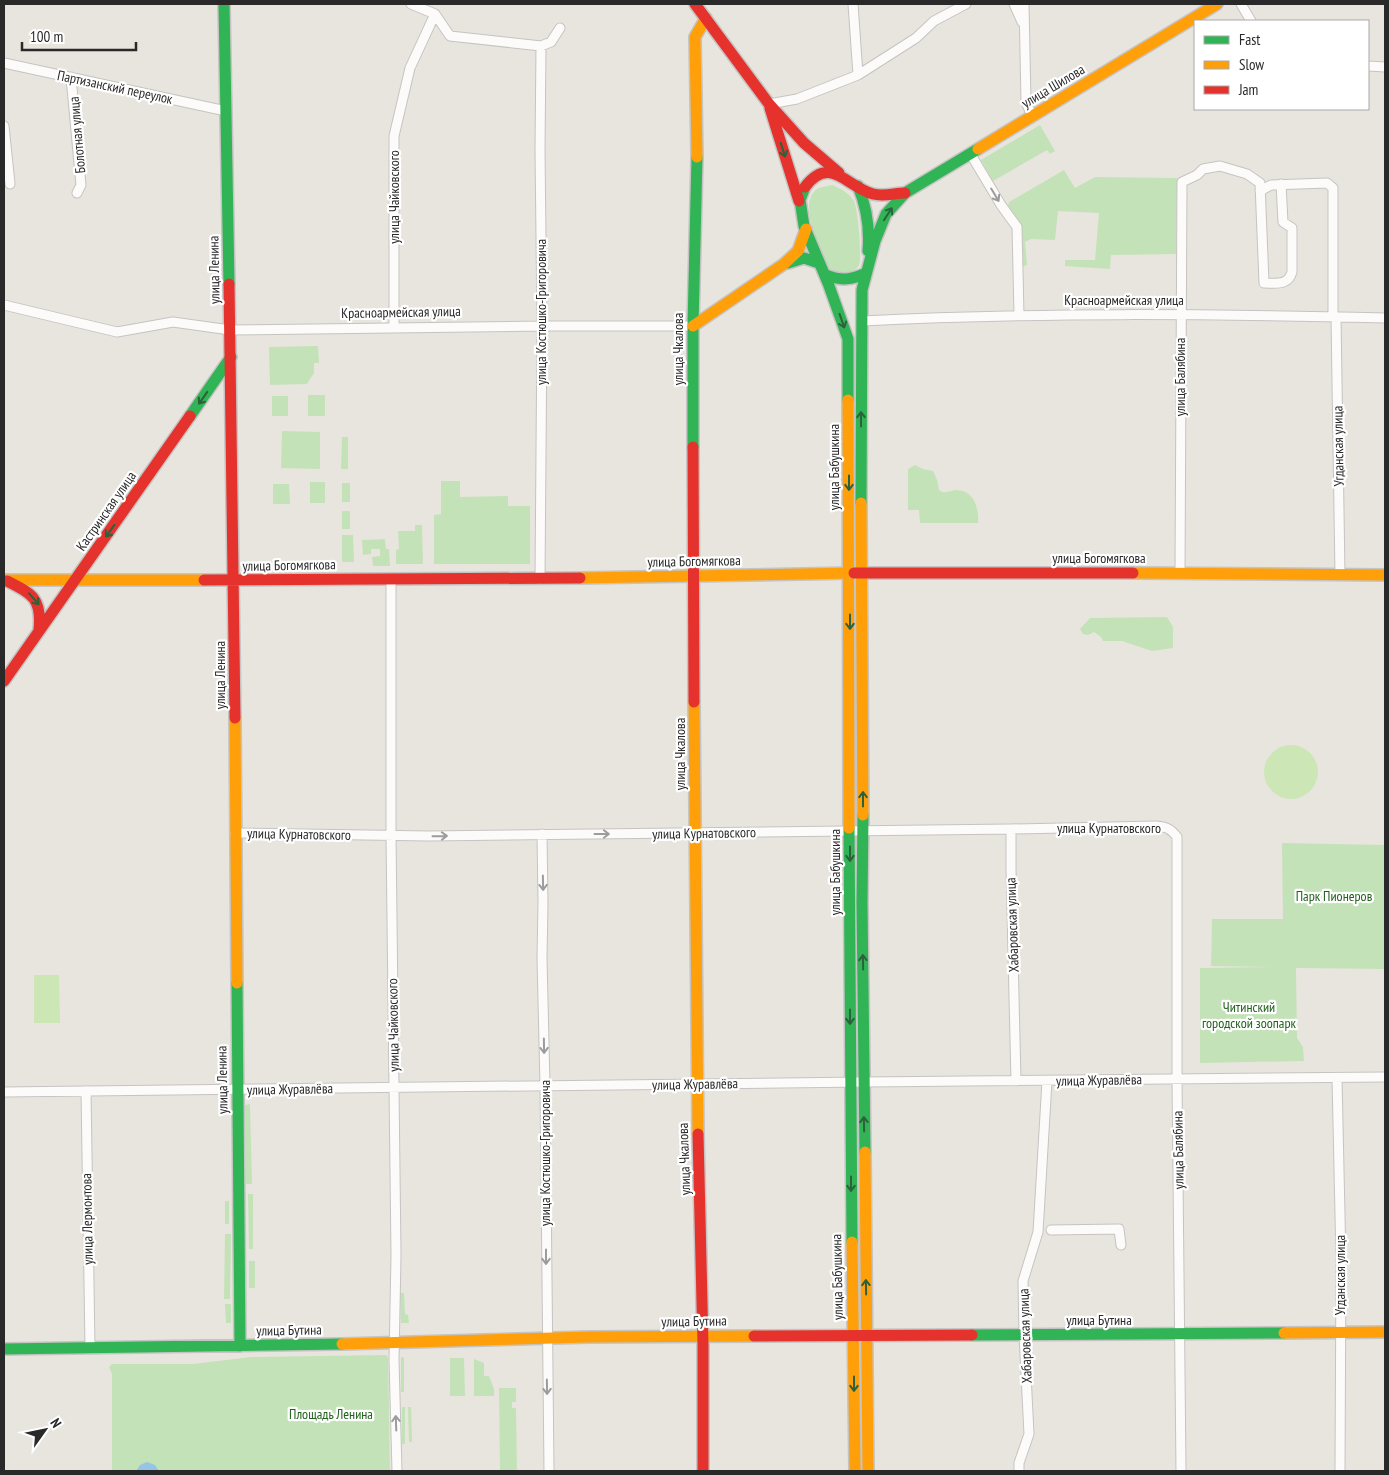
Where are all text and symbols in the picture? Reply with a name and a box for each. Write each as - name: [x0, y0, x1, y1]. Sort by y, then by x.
- scale bar: [22, 20, 136, 52]
- legend: [1194, 20, 1369, 110]
- text: 100 m: [30, 27, 63, 46]
- text: Fast: [1239, 30, 1260, 49]
- text: Slow: [1239, 55, 1264, 74]
- street label: улица Шилова: [1018, 60, 1088, 112]
- street label: Партизанский переулок: [56, 66, 175, 108]
- text: Jam: [1238, 80, 1258, 99]
- street label: Болотная улица: [65, 96, 89, 174]
- one-way arrow: [779, 142, 788, 158]
- street label: улица Чайковского: [385, 150, 403, 244]
- one-way arrow: [991, 187, 1001, 202]
- one-way arrow: [882, 207, 893, 221]
- street label: улица Ленина: [204, 236, 224, 304]
- street label: улица Костюшко-Григоровича: [532, 239, 550, 385]
- street label: Красноармейская улица: [1064, 291, 1184, 309]
- street label: Красноармейская улица: [341, 302, 461, 322]
- street label: улица Чкалова: [669, 313, 687, 385]
- one-way arrow: [837, 313, 847, 329]
- street label: улица Балябина: [1171, 338, 1189, 416]
- one-way arrow: [198, 390, 208, 404]
- street label: Угданская улица: [1328, 406, 1348, 486]
- one-way arrow: [856, 411, 866, 428]
- street label: улица Бабушкина: [825, 424, 843, 510]
- street label: Кастринская улица: [72, 468, 140, 554]
- one-way arrow: [844, 474, 854, 491]
- one-way arrow: [105, 524, 115, 538]
- street label: улица Богомягкова: [1052, 549, 1146, 567]
- street label: улица Богомягкова: [647, 551, 741, 571]
- street label: улица Богомягкова: [242, 555, 336, 575]
- one-way arrow: [28, 593, 39, 606]
- one-way arrow: [845, 614, 855, 630]
- street label: улица Ленина: [211, 641, 229, 709]
- street label: улица Чкалова: [671, 718, 689, 790]
- one-way arrow: [858, 791, 868, 808]
- street label: улица Курнатовского: [1057, 819, 1161, 837]
- street label: улица Курнатовского: [652, 823, 756, 843]
- street label: улица Курнатовского: [247, 824, 351, 844]
- one-way arrow: [594, 829, 610, 839]
- street label: улица Бабушкина: [826, 829, 844, 915]
- one-way arrow: [432, 831, 448, 840]
- one-way arrow: [845, 846, 855, 862]
- one-way arrow: [538, 874, 548, 891]
- street label: Хабаровская улица: [1001, 877, 1023, 973]
- park label: Парк Пионеров: [1296, 887, 1373, 905]
- one-way arrow: [858, 954, 867, 970]
- street label: улица Чайковского: [383, 978, 403, 1072]
- park label: Читинский городской зоопарк: [1202, 998, 1297, 1032]
- one-way arrow: [845, 1008, 855, 1025]
- one-way arrow: [539, 1037, 549, 1053]
- street label: улица Ленина: [212, 1046, 232, 1114]
- street label: улица Журавлёва: [1056, 1070, 1142, 1090]
- street label: улица Журавлёва: [652, 1074, 738, 1094]
- street label: улица Журавлёва: [247, 1079, 333, 1099]
- street label: улица Костюшко-Григоровича: [536, 1080, 554, 1226]
- street label: улица Балябина: [1168, 1111, 1188, 1189]
- one-way arrow: [859, 1116, 869, 1132]
- street label: улица Чкалова: [674, 1122, 694, 1196]
- street label: улица Лермонтова: [77, 1173, 97, 1265]
- one-way arrow: [846, 1176, 856, 1192]
- street label: улица Бабушкина: [827, 1234, 847, 1320]
- street label: Угданская улица: [1331, 1235, 1349, 1315]
- one-way arrow: [541, 1249, 551, 1265]
- one-way arrow: [862, 1279, 871, 1295]
- street label: Хабаровская улица: [1014, 1288, 1036, 1384]
- street label: улица Бутина: [661, 1311, 727, 1331]
- street label: улица Бутина: [1066, 1311, 1132, 1329]
- street label: улица Бутина: [256, 1320, 322, 1340]
- one-way arrow: [849, 1376, 859, 1392]
- one-way arrow: [542, 1378, 552, 1394]
- north arrow: [20, 1405, 70, 1455]
- park label: Площадь Ленина: [289, 1405, 373, 1423]
- text: N: [46, 1415, 66, 1431]
- one-way arrow: [391, 1415, 401, 1431]

